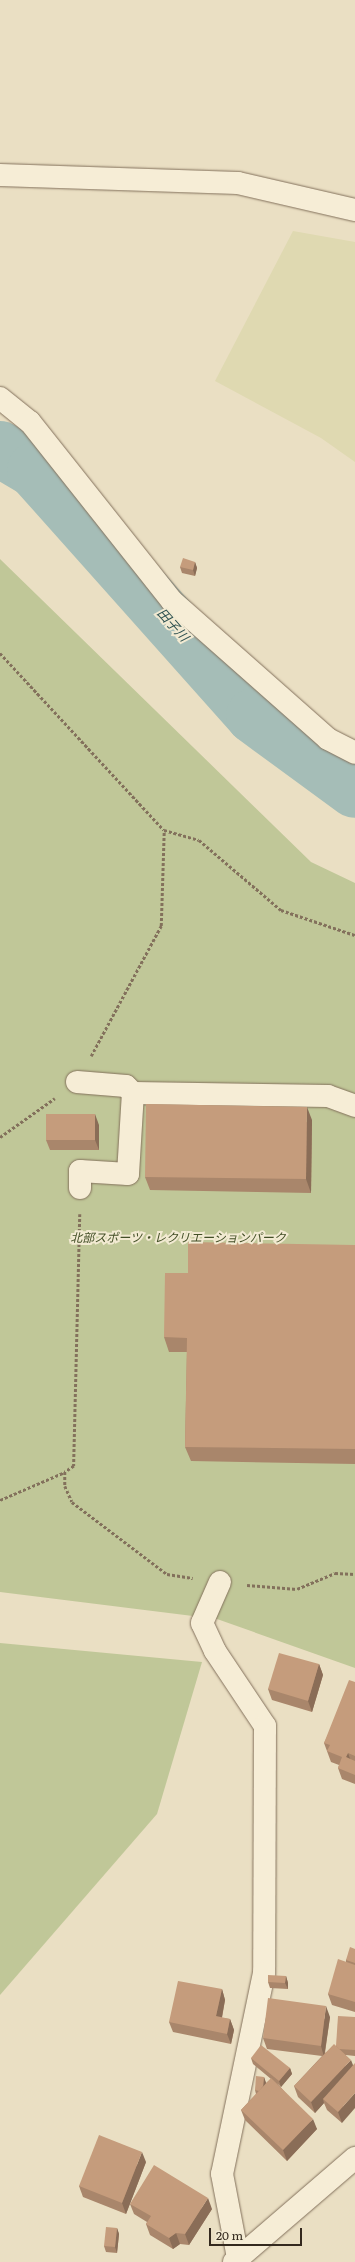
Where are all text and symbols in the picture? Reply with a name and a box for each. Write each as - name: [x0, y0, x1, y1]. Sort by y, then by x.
- water label: 田子川: [154, 605, 192, 645]
- park label: 北部スポーツ・レクリエーションパーク: [70, 1231, 286, 1245]
- scale bar: [211, 2220, 304, 2246]
- text: 20 m: [216, 2226, 243, 2244]

